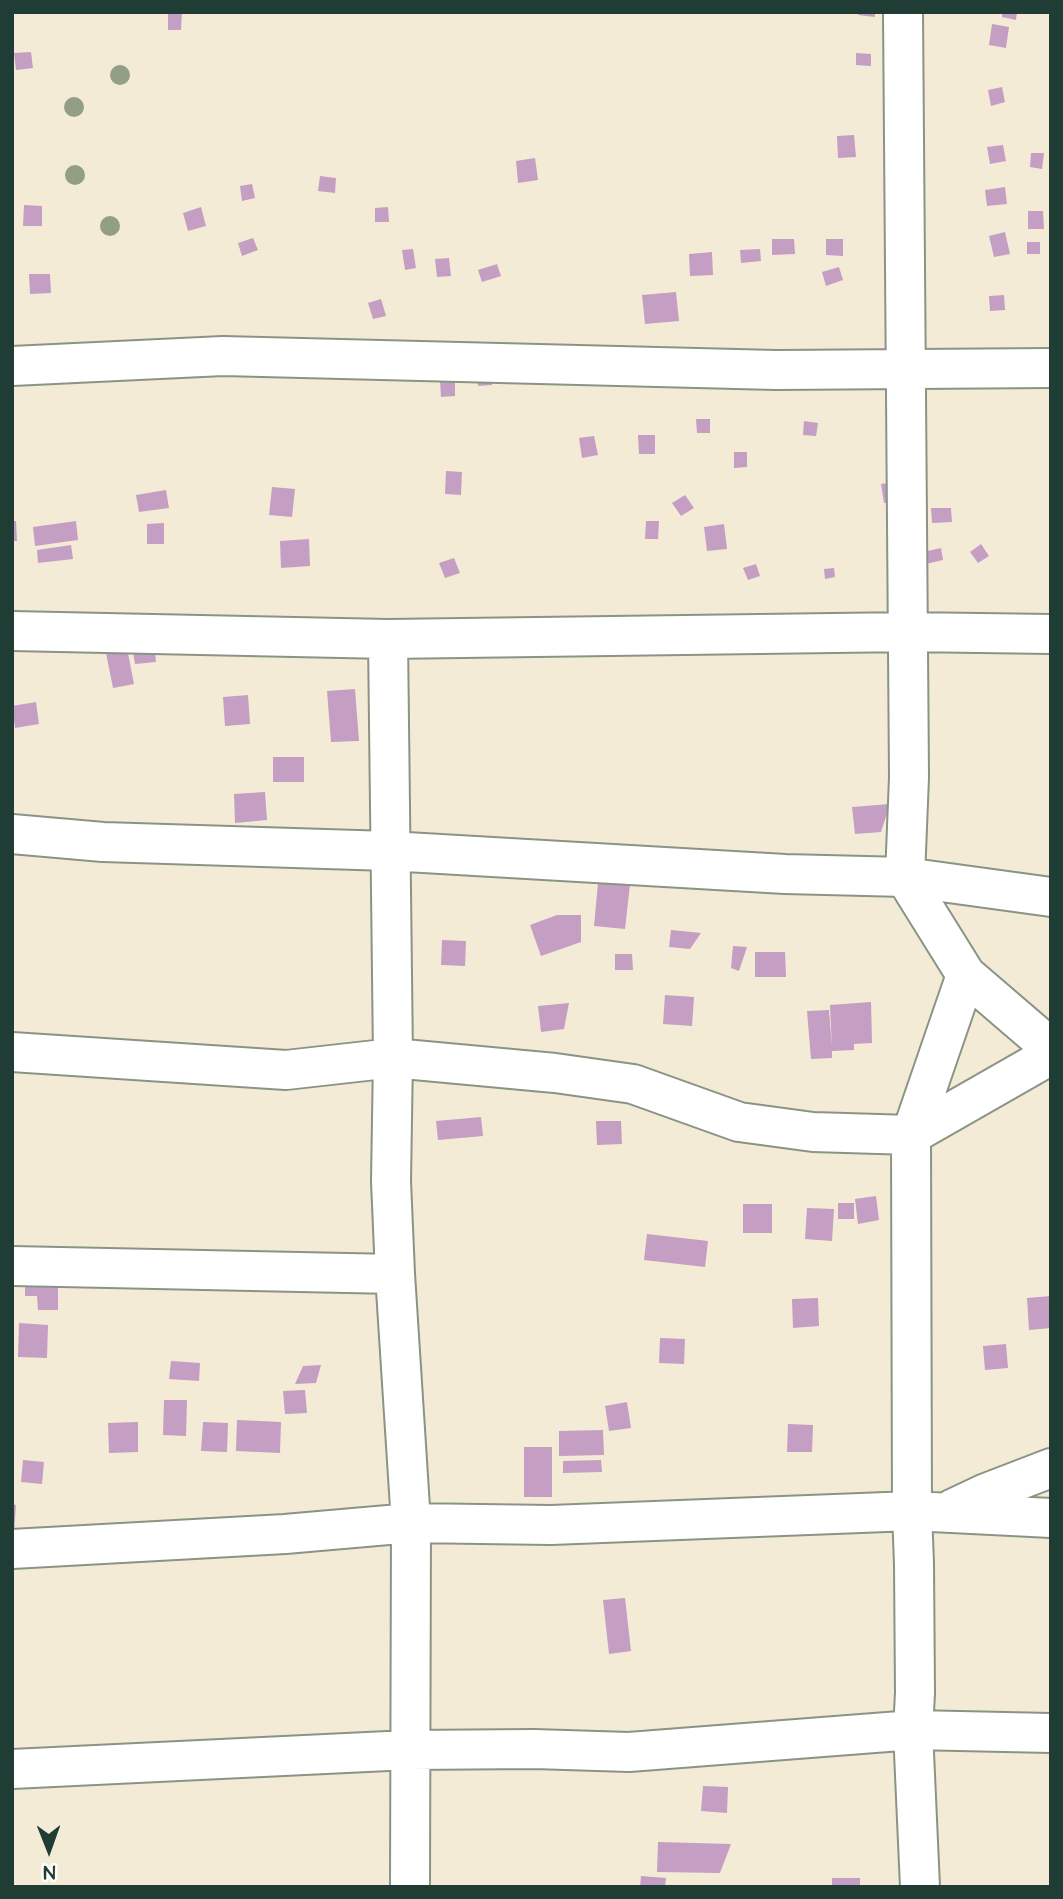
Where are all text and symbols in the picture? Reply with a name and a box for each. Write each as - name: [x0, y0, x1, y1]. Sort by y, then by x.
- north arrow: [14, 1815, 84, 1885]
- text: N: [43, 1858, 56, 1885]

